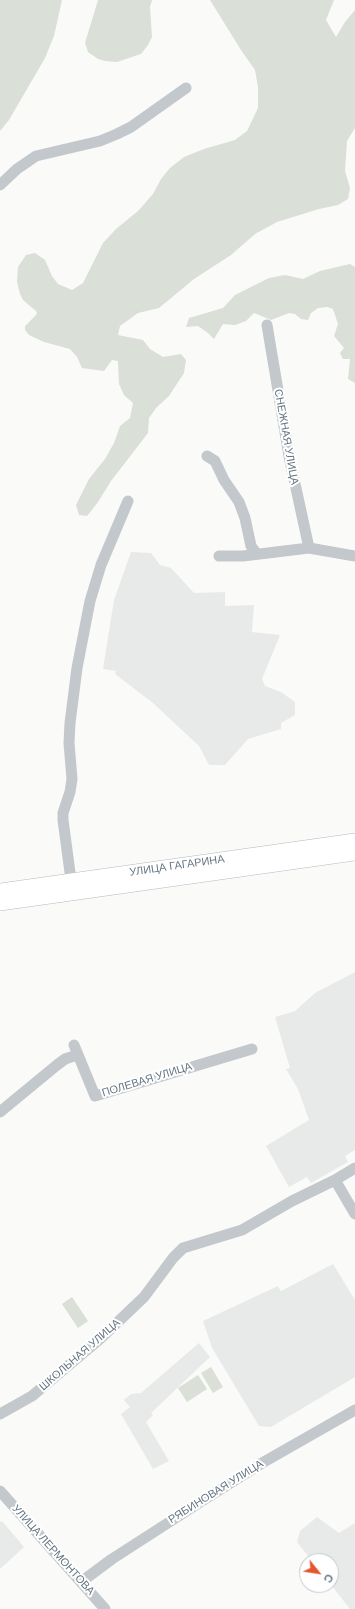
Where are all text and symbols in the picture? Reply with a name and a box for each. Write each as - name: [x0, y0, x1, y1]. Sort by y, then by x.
- street label: СНЕЖНАЯ УЛИЦА: [271, 388, 301, 486]
- street label: УЛИЦА ГАГАРИНА: [129, 853, 225, 879]
- street label: ПОЛЕВАЯ УЛИЦА: [100, 1060, 194, 1100]
- street label: ШКОЛЬНАЯ УЛИЦА: [37, 1316, 123, 1394]
- street label: РЯБИНОВАЯ УЛИЦА: [166, 1457, 266, 1527]
- street label: УЛИЦА ЛЕРМОНТОВА: [9, 1502, 97, 1598]
- north arrow: [299, 1553, 339, 1593]
- text: С: [321, 1572, 336, 1585]

